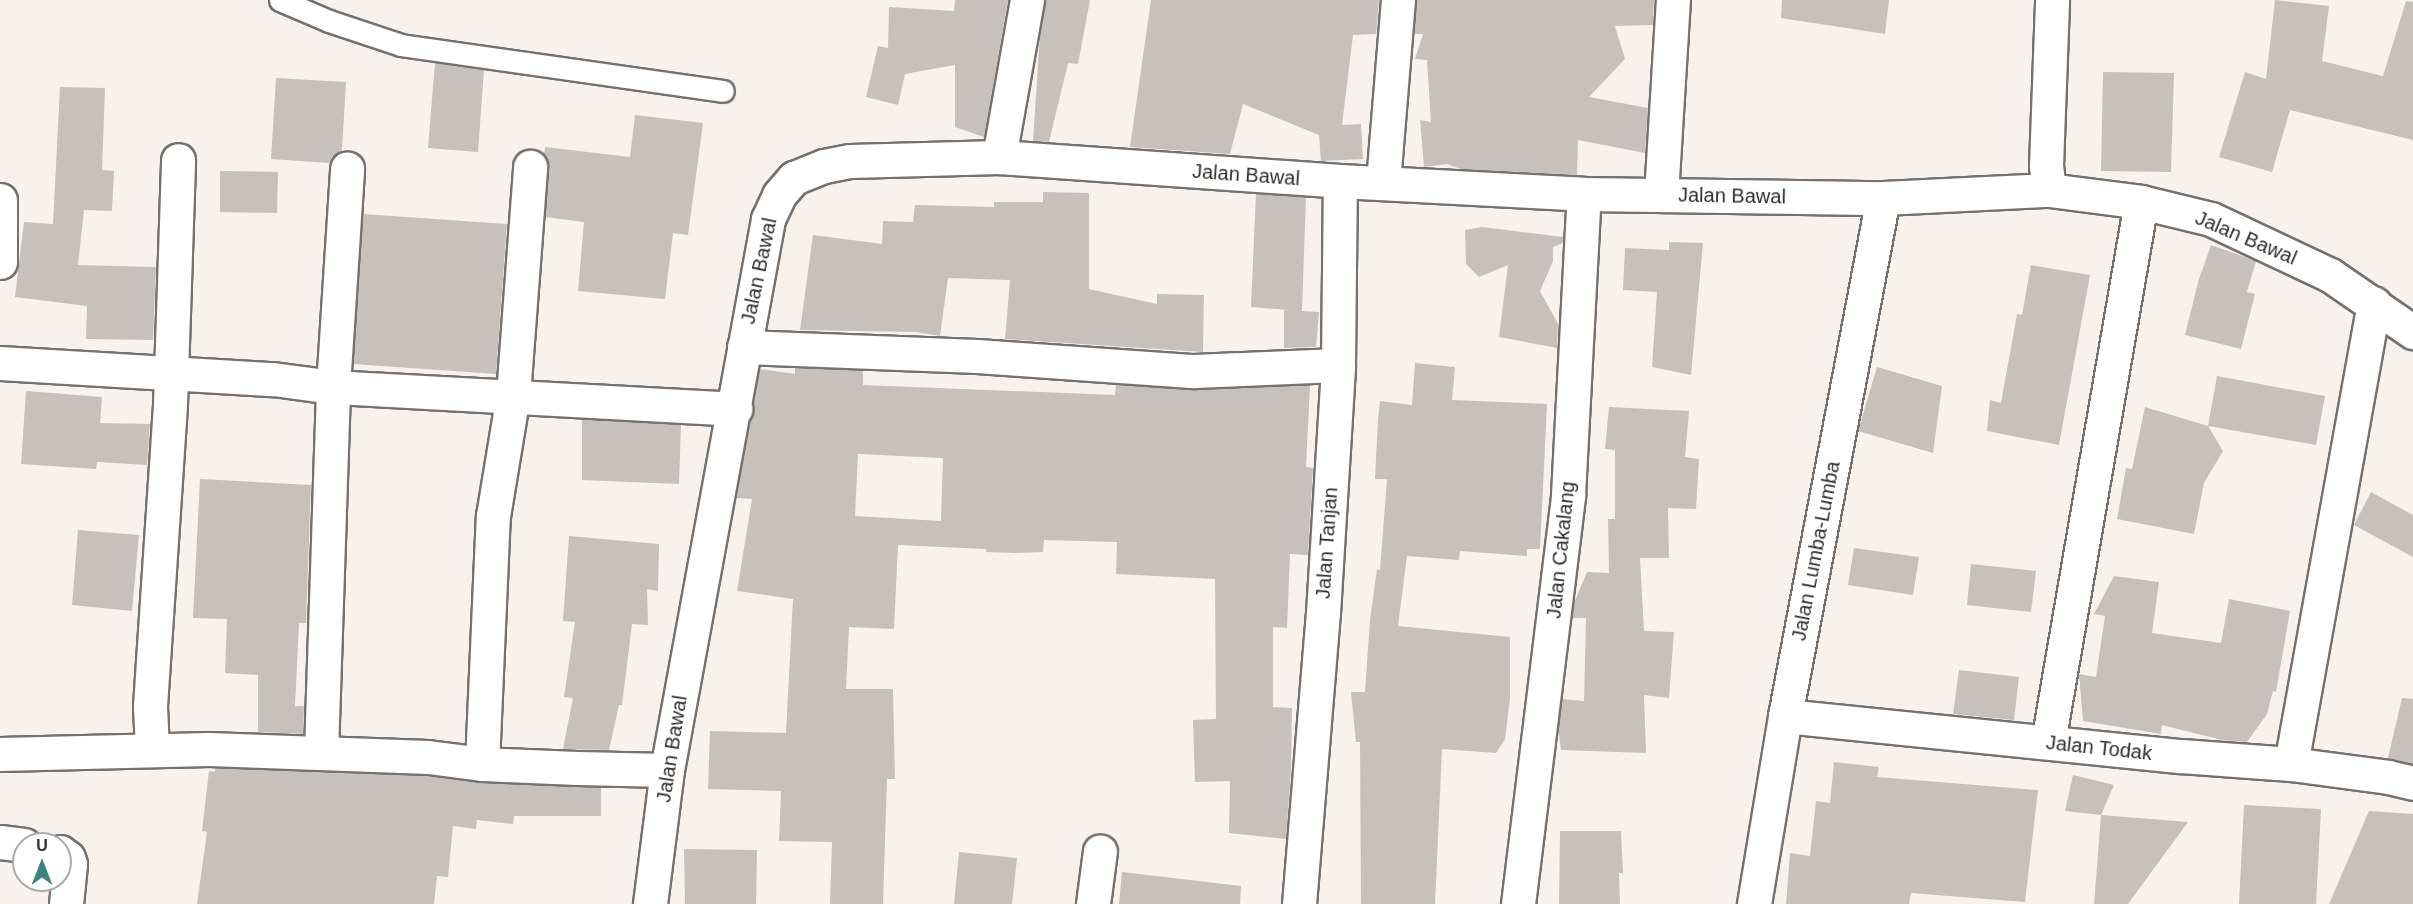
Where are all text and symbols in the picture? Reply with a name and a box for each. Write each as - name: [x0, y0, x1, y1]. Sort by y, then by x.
- street label: Jalan Bawal: [1191, 159, 1301, 191]
- street label: Jalan Bawal: [1678, 183, 1786, 209]
- street label: Jalan Bawal: [2192, 206, 2300, 270]
- street label: Jalan Bawal: [736, 216, 782, 326]
- street label: Jalan Lumba-Lumba: [1787, 459, 1845, 643]
- street label: Jalan Cakalang: [1542, 480, 1580, 620]
- street label: Jalan Tanjan: [1311, 486, 1343, 600]
- street label: Jalan Bawal: [652, 694, 692, 804]
- street label: Jalan Todak: [2045, 730, 2153, 766]
- north arrow: [12, 832, 72, 892]
- text: U: [36, 837, 48, 854]

